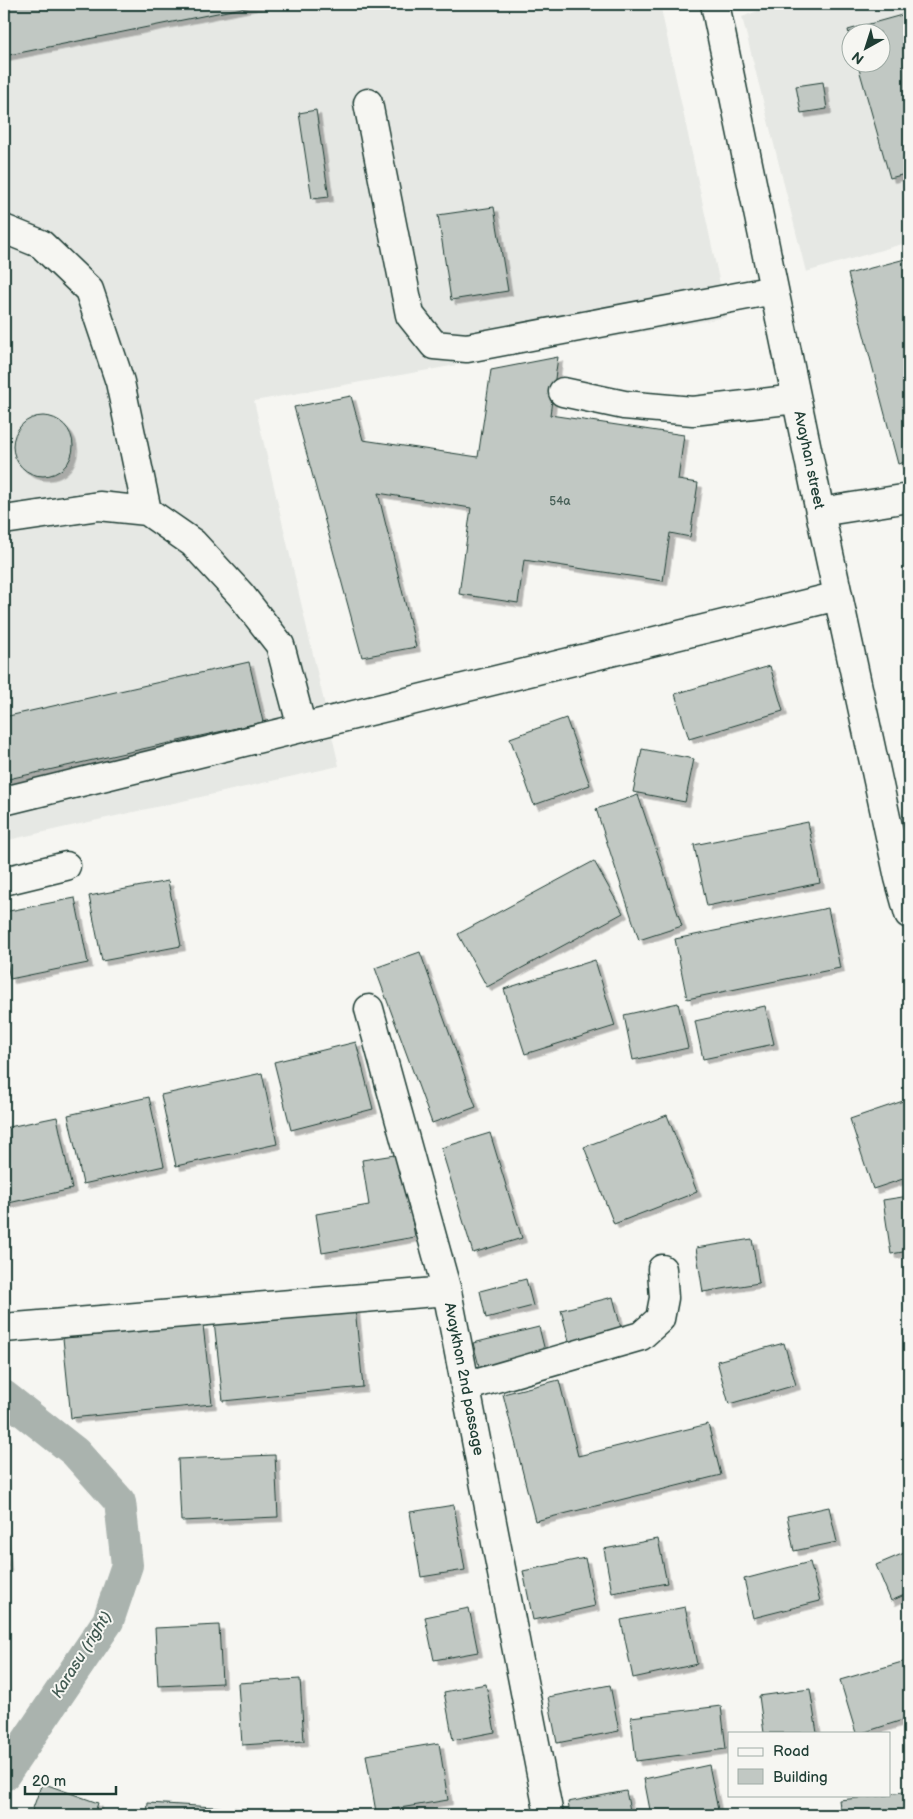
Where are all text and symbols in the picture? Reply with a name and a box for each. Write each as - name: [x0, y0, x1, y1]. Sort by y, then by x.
- north arrow: [840, 22, 890, 72]
- text: N: [849, 48, 868, 68]
- street label: Avayhan street: [789, 409, 829, 511]
- house number: 54а: [549, 494, 571, 509]
- street label: Avaykhon 2nd passage: [440, 1301, 488, 1457]
- water label: Karasu (right): [48, 1608, 116, 1702]
- legend: [728, 1732, 890, 1796]
- text: Road: [773, 1742, 809, 1761]
- scale bar: [25, 1764, 116, 1796]
- text: Building: [773, 1768, 828, 1787]
- text: 20 m: [32, 1772, 66, 1791]

